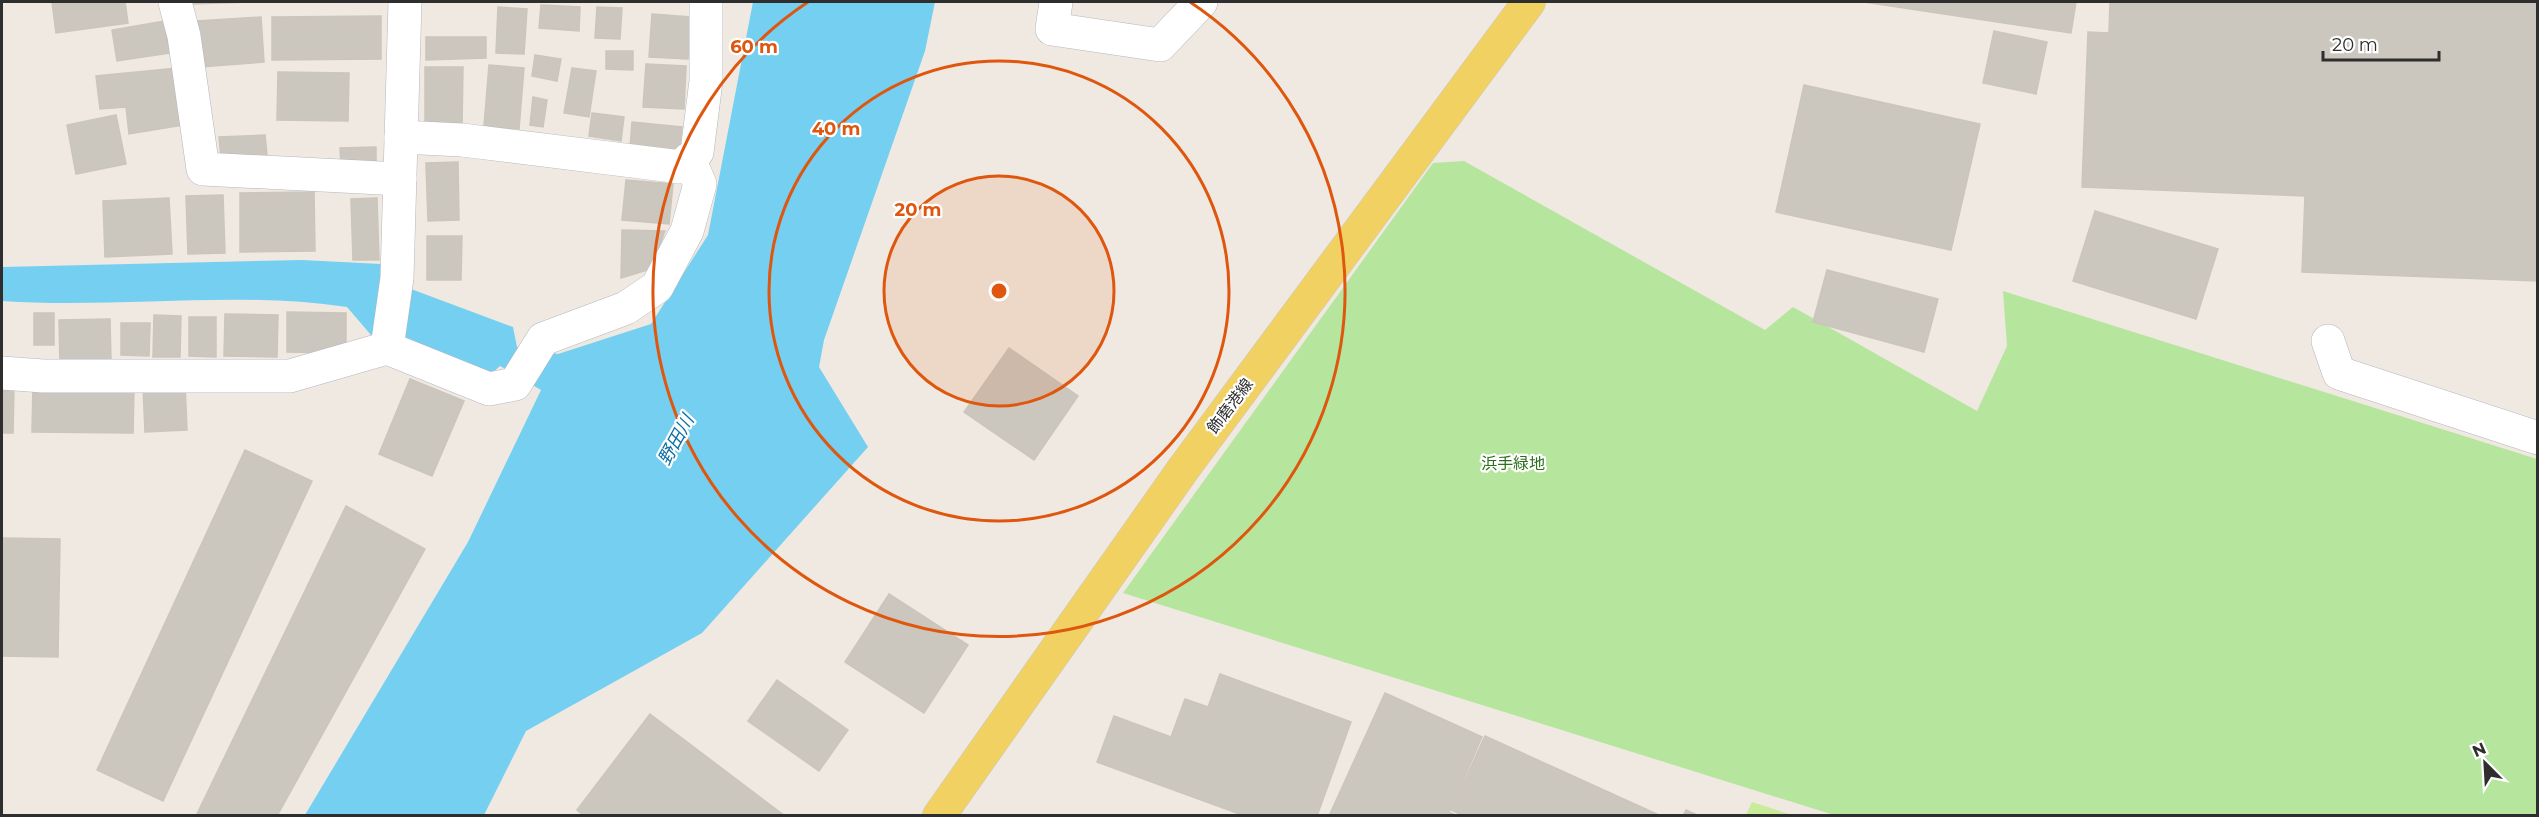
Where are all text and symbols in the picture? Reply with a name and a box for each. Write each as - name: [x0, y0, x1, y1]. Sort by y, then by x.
- scale bar: [2323, 24, 2438, 62]
- text: 20 m: [2332, 34, 2378, 56]
- text: 60 m: [730, 36, 778, 58]
- text: 40 m: [812, 118, 860, 140]
- text: 20 m: [895, 199, 941, 221]
- centre of rings: [989, 281, 1009, 301]
- street label: 飾磨港線: [1203, 375, 1257, 437]
- water label: 野田川: [653, 409, 700, 469]
- park label: 浜手緑地: [1481, 454, 1545, 473]
- north arrow: [2455, 733, 2515, 793]
- text: N: [2469, 738, 2489, 761]

